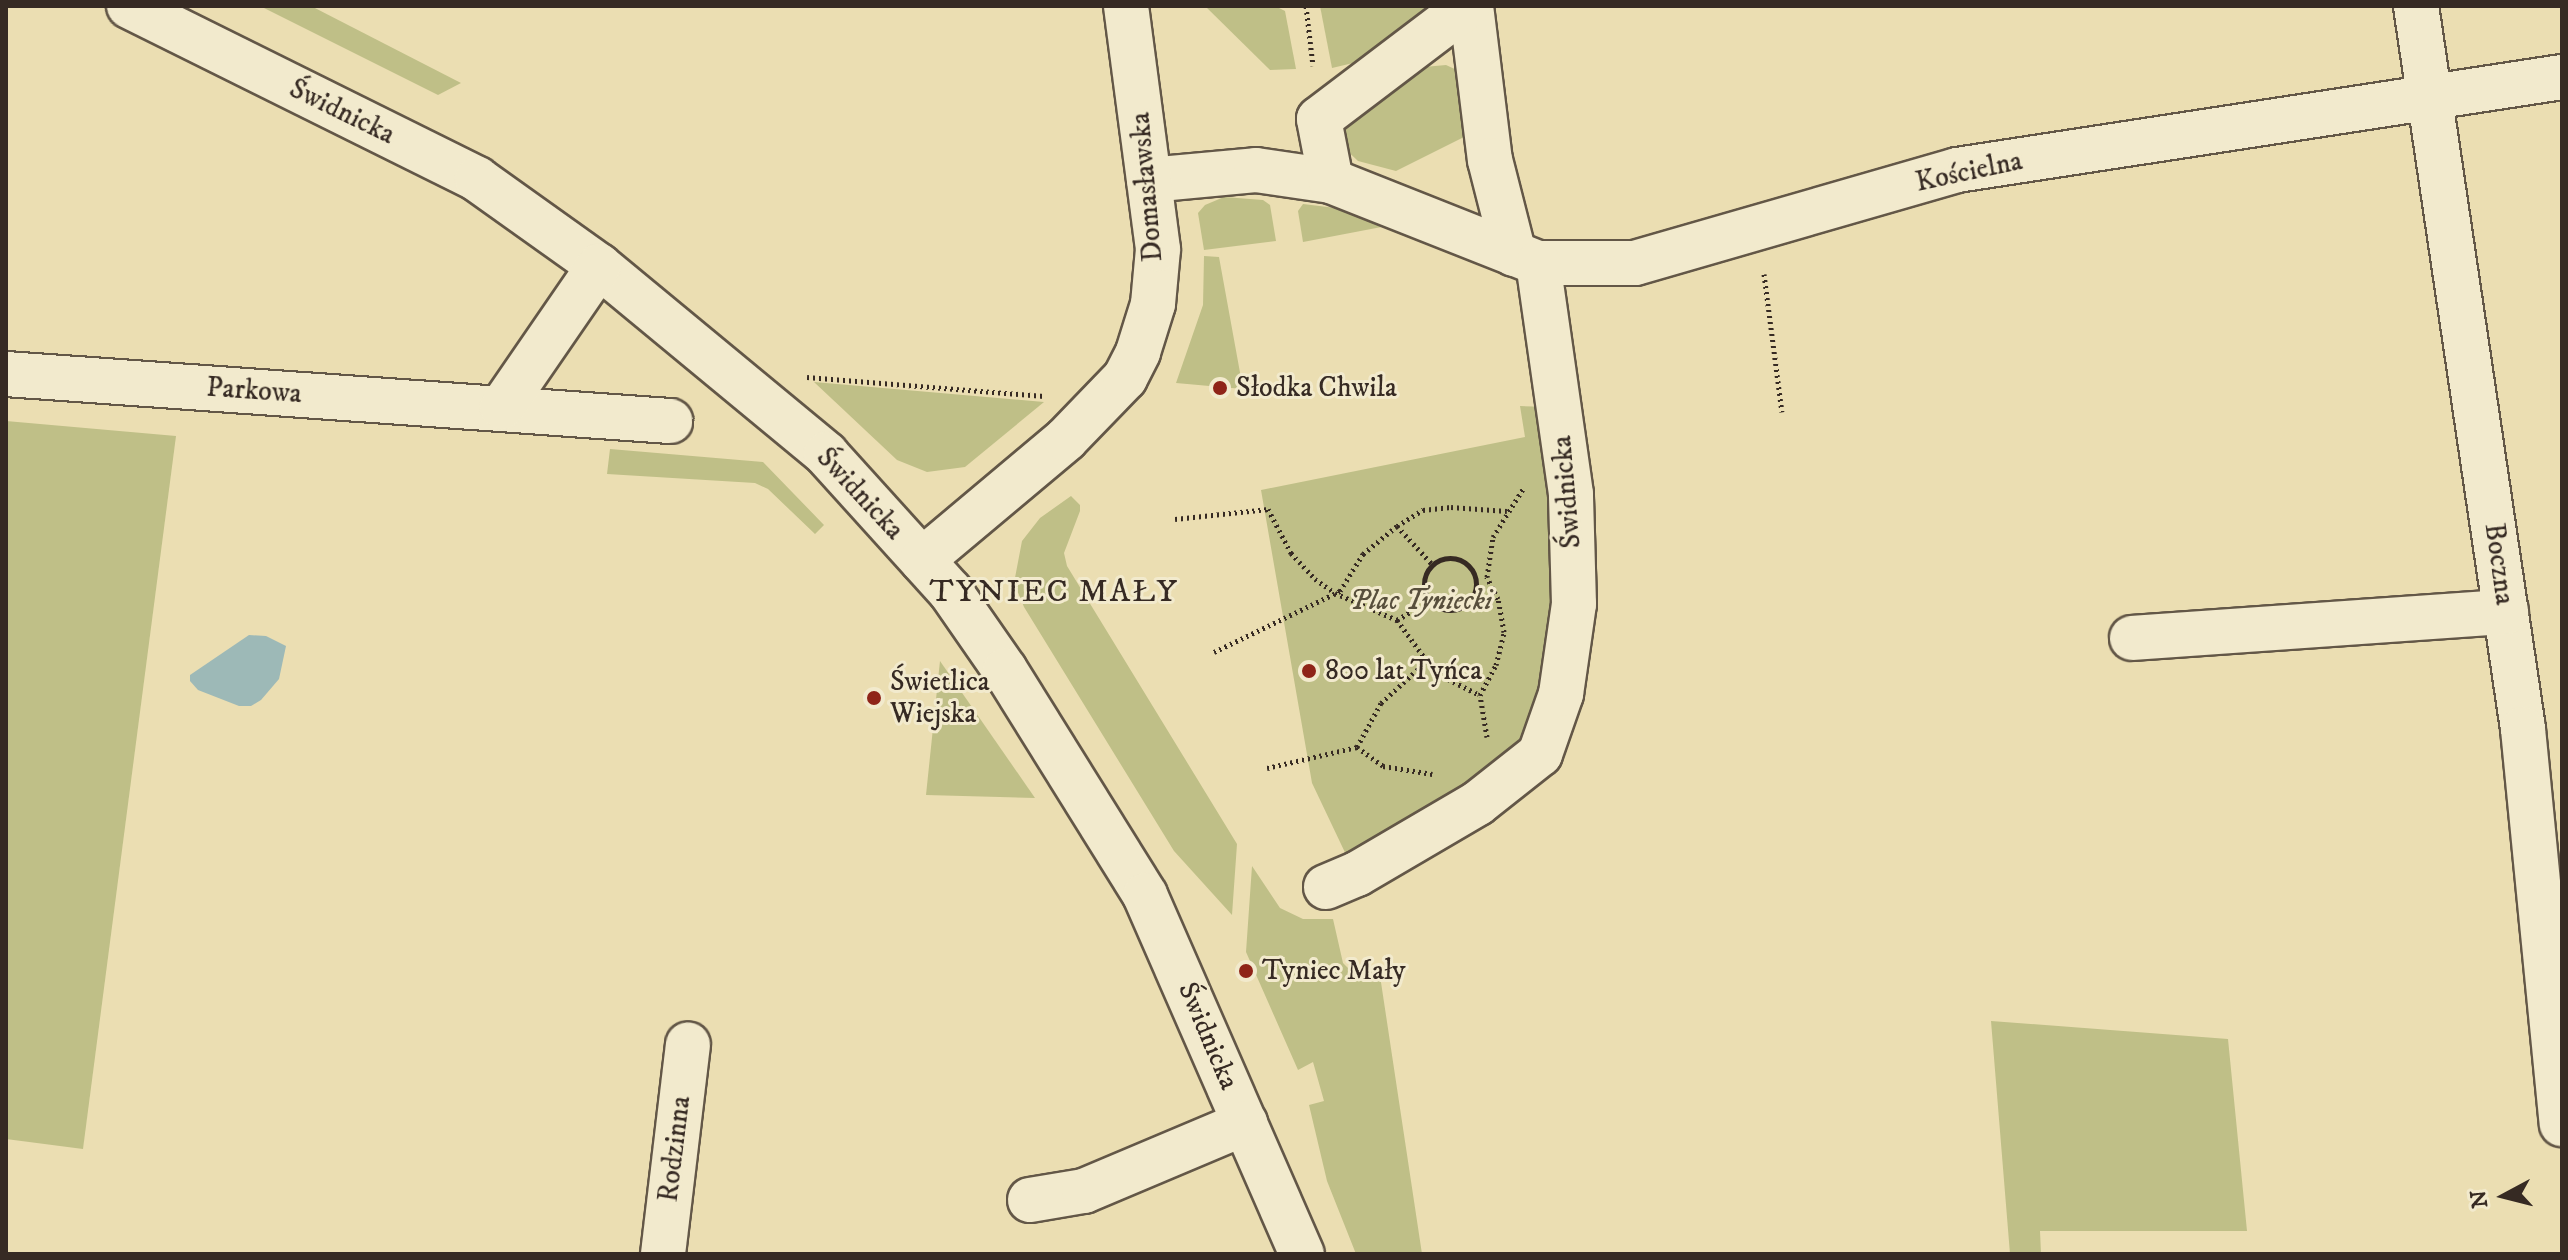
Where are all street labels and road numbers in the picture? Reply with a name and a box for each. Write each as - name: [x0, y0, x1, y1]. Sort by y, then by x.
- street label: Świdnicka: [284, 72, 400, 152]
- street label: Domasławska: [1124, 111, 1170, 263]
- street label: Kościelna: [1913, 144, 2025, 200]
- street label: Parkowa: [205, 371, 303, 411]
- street label: Świdnicka: [1545, 434, 1589, 550]
- street label: Świdnicka: [809, 441, 911, 547]
- street label: Boczna: [2477, 521, 2521, 607]
- street label: Świdnicka: [1170, 977, 1246, 1095]
- street label: Rodzinna: [652, 1094, 698, 1204]

